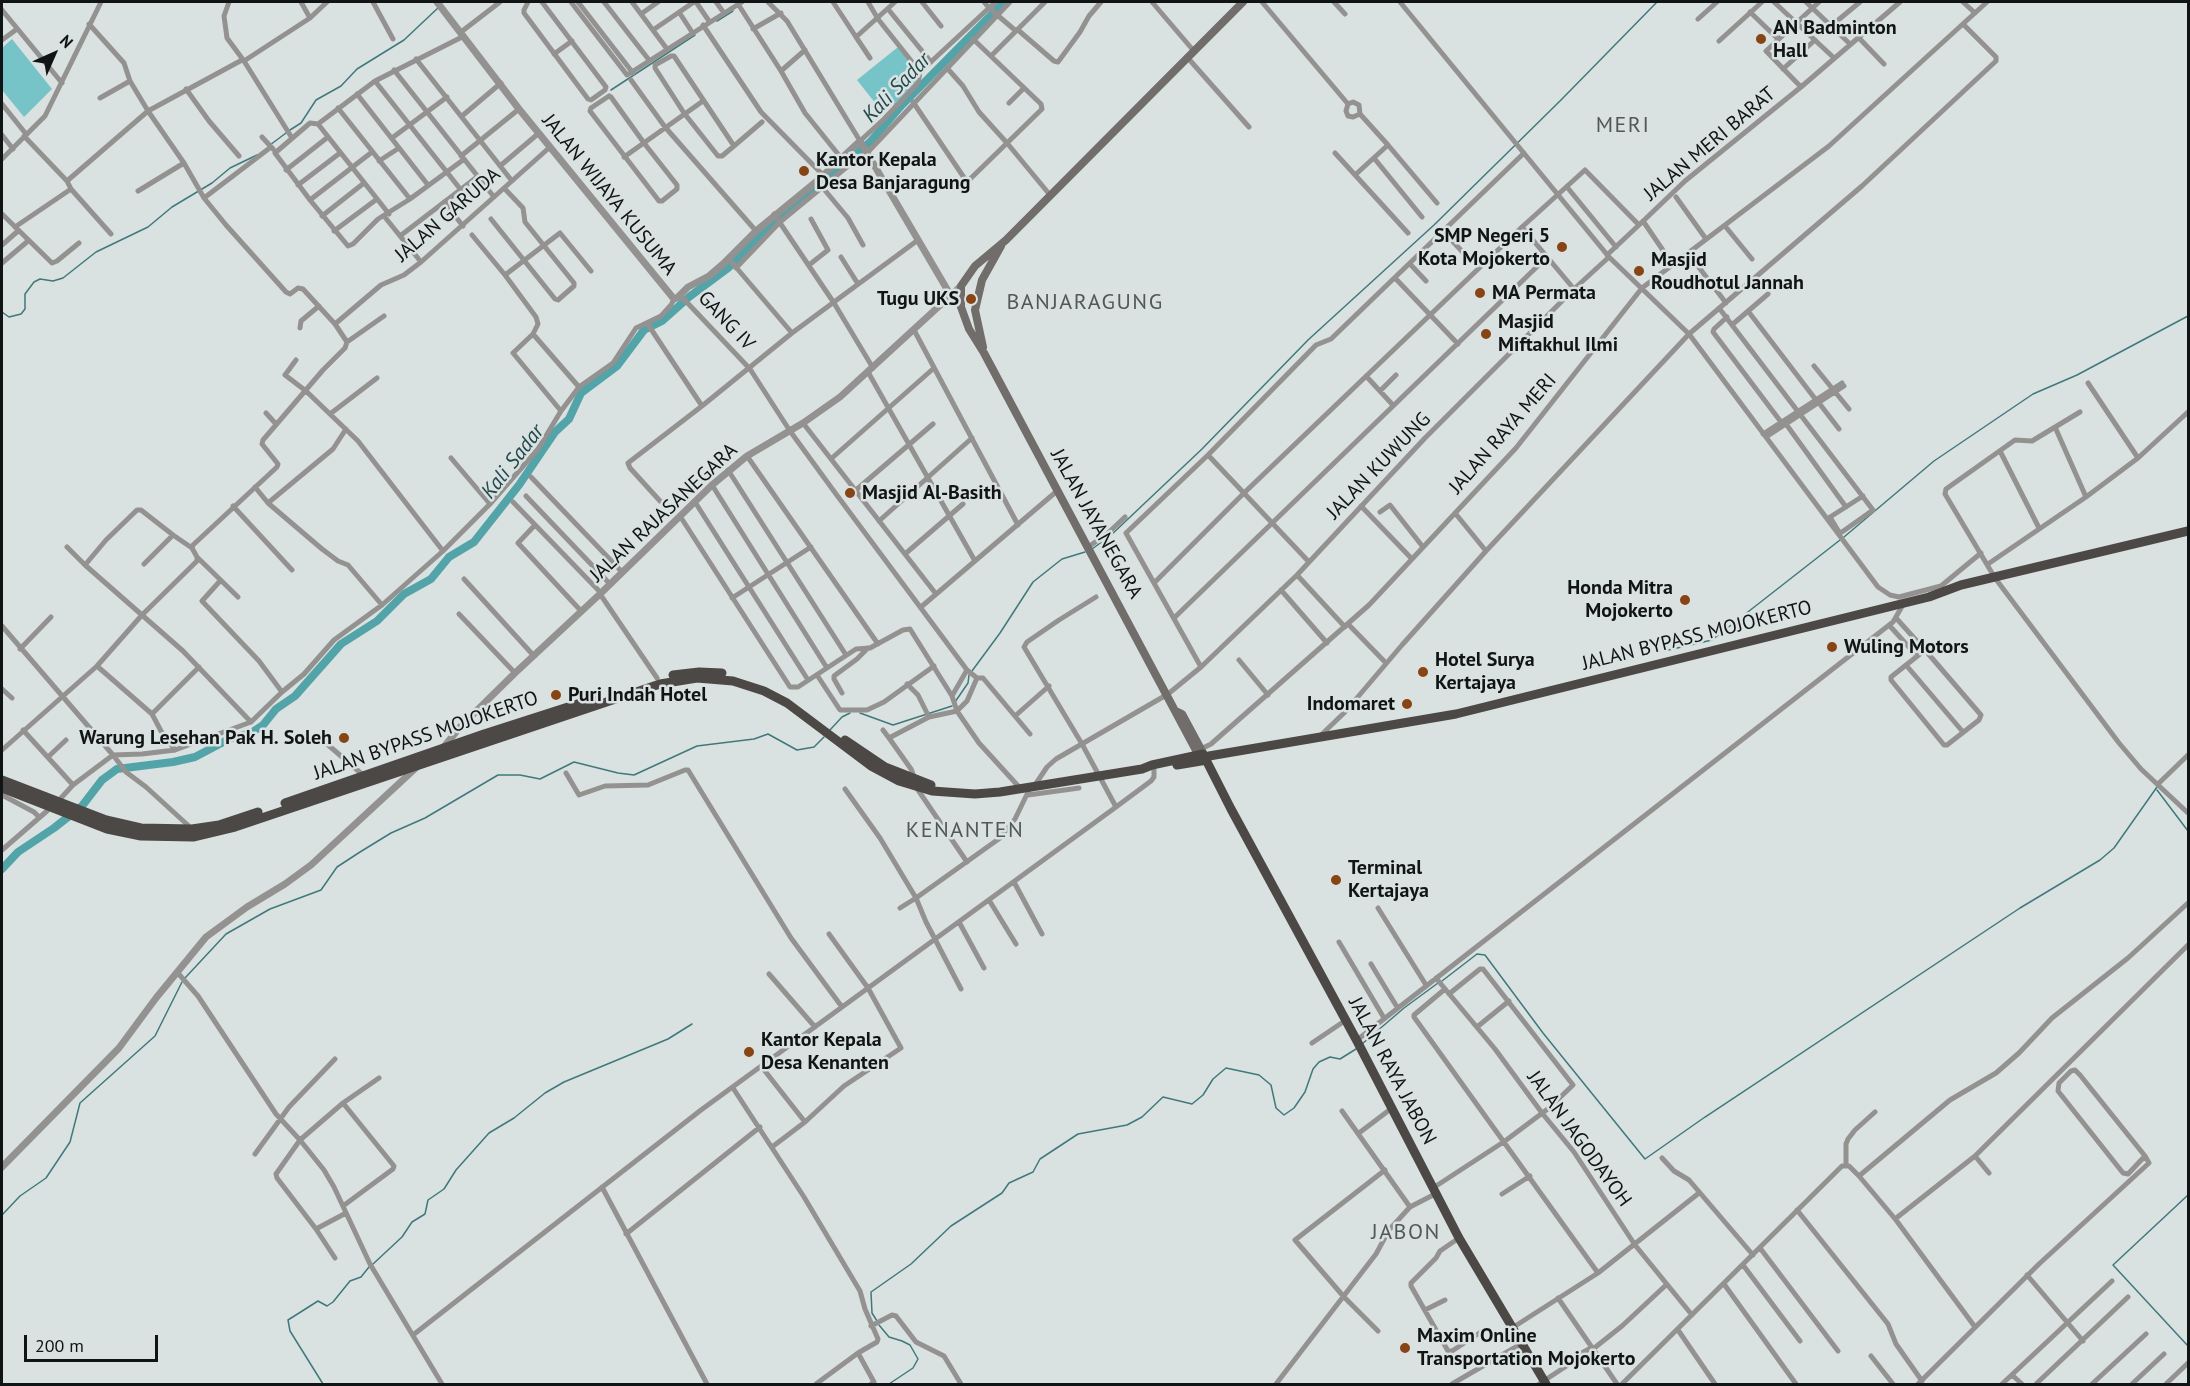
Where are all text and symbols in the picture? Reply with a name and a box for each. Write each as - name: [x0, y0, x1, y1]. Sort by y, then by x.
- place label: AN Badminton Hall: [1773, 16, 1897, 63]
- north arrow: [24, 24, 84, 84]
- text: N: [56, 30, 78, 52]
- marker: AN Badminton Hall: [1754, 32, 1768, 46]
- water label: Kali Sadar: [858, 48, 936, 128]
- street label: JALAN MERI BARAT: [1639, 82, 1781, 206]
- street label: JALAN WIJAYA KUSUMA: [537, 110, 681, 280]
- district label: MERI: [1596, 113, 1650, 139]
- place label: Kantor Kepala Desa Banjaragung: [816, 148, 970, 195]
- street label: JALAN GARUDA: [390, 163, 506, 267]
- marker: Kantor Kepala Desa Banjaragung: [797, 164, 811, 178]
- place label: SMP Negeri 5 Kota Mojokerto: [1418, 224, 1550, 271]
- marker: SMP Negeri 5 Kota Mojokerto: [1555, 240, 1569, 254]
- place label: Masjid Roudhotul Jannah: [1651, 248, 1804, 295]
- marker: Masjid Roudhotul Jannah: [1632, 264, 1646, 278]
- place label: MA Permata: [1492, 281, 1596, 305]
- street label: GANG IV: [693, 286, 759, 356]
- marker: MA Permata: [1473, 286, 1487, 300]
- place label: Tugu UKS: [877, 287, 959, 311]
- district label: BANJARAGUNG: [1006, 290, 1164, 316]
- marker: Tugu UKS: [964, 292, 978, 306]
- place label: Masjid Miftakhul Ilmi: [1498, 310, 1618, 357]
- marker: Masjid Miftakhul Ilmi: [1479, 327, 1493, 341]
- street label: JALAN RAYA MERI: [1444, 369, 1562, 499]
- street label: JALAN KUWUNG: [1322, 408, 1436, 524]
- water label: Kali Sadar: [476, 420, 550, 504]
- street label: JALAN RAJASANEGARA: [585, 439, 743, 587]
- street label: JALAN JAYANEGARA: [1045, 445, 1147, 603]
- place label: Masjid Al-Basith: [862, 481, 1002, 505]
- marker: Masjid Al-Basith: [843, 486, 857, 500]
- place label: Honda Mitra Mojokerto: [1567, 576, 1673, 623]
- marker: Honda Mitra Mojokerto: [1678, 593, 1692, 607]
- street label: JALAN BYPASS MOJOKERTO: [1580, 596, 1814, 676]
- place label: Wuling Motors: [1844, 635, 1969, 659]
- marker: Wuling Motors: [1825, 640, 1839, 654]
- place label: Hotel Surya Kertajaya: [1435, 648, 1535, 695]
- marker: Hotel Surya Kertajaya: [1416, 665, 1430, 679]
- place label: Puri Indah Hotel: [568, 683, 707, 707]
- street label: JALAN BYPASS MOJOKERTO: [311, 686, 541, 786]
- marker: Puri Indah Hotel: [549, 688, 563, 702]
- place label: Indomaret: [1307, 692, 1395, 716]
- marker: Indomaret: [1400, 697, 1414, 711]
- place label: Warung Lesehan Pak H. Soleh: [79, 726, 332, 750]
- marker: Warung Lesehan Pak H. Soleh: [337, 731, 351, 745]
- district label: KENANTEN: [906, 818, 1024, 844]
- place label: Terminal Kertajaya: [1348, 856, 1429, 903]
- marker: Terminal Kertajaya: [1329, 873, 1343, 887]
- street label: JALAN RAYA JABON: [1343, 993, 1441, 1149]
- place label: Kantor Kepala Desa Kenanten: [761, 1028, 889, 1075]
- marker: Kantor Kepala Desa Kenanten: [742, 1045, 756, 1059]
- street label: JALAN JAGODAYOH: [1522, 1066, 1636, 1212]
- district label: JABON: [1371, 1220, 1441, 1246]
- scale bar: [27, 1323, 160, 1361]
- place label: Maxim Online Transportation Mojokerto: [1417, 1324, 1635, 1371]
- text: 200 m: [35, 1334, 84, 1357]
- marker: Maxim Online Transportation Mojokerto: [1398, 1341, 1412, 1355]

